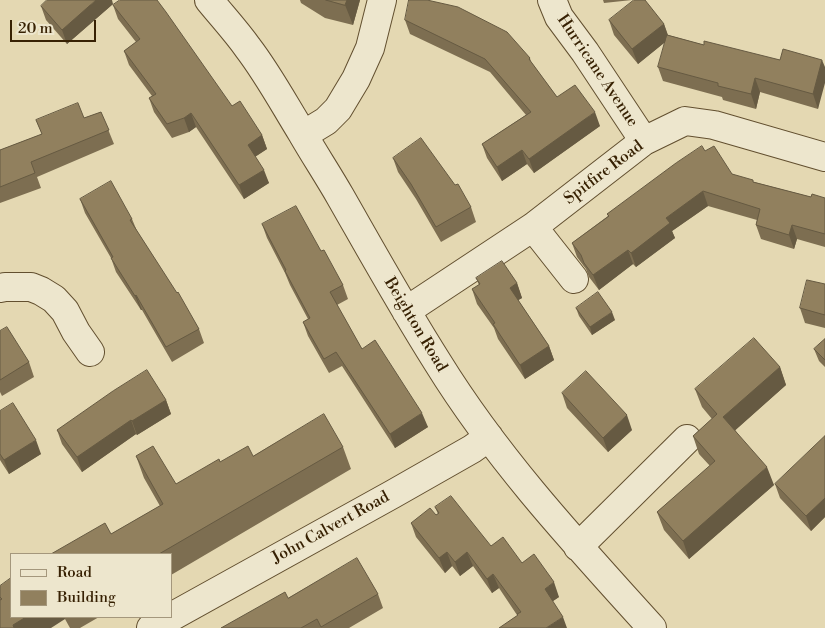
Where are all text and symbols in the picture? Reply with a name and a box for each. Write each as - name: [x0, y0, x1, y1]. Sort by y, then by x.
- scale bar: [12, 10, 99, 42]
- street label: Hurricane Avenue: [552, 11, 642, 131]
- text: 20 m: [18, 19, 53, 38]
- street label: Spitfire Road: [561, 137, 647, 209]
- street label: Beighton Road: [379, 274, 451, 376]
- street label: John Calvert Road: [269, 488, 393, 568]
- legend: [10, 553, 172, 618]
- text: Road: [57, 563, 92, 582]
- text: Building: [57, 588, 116, 607]

